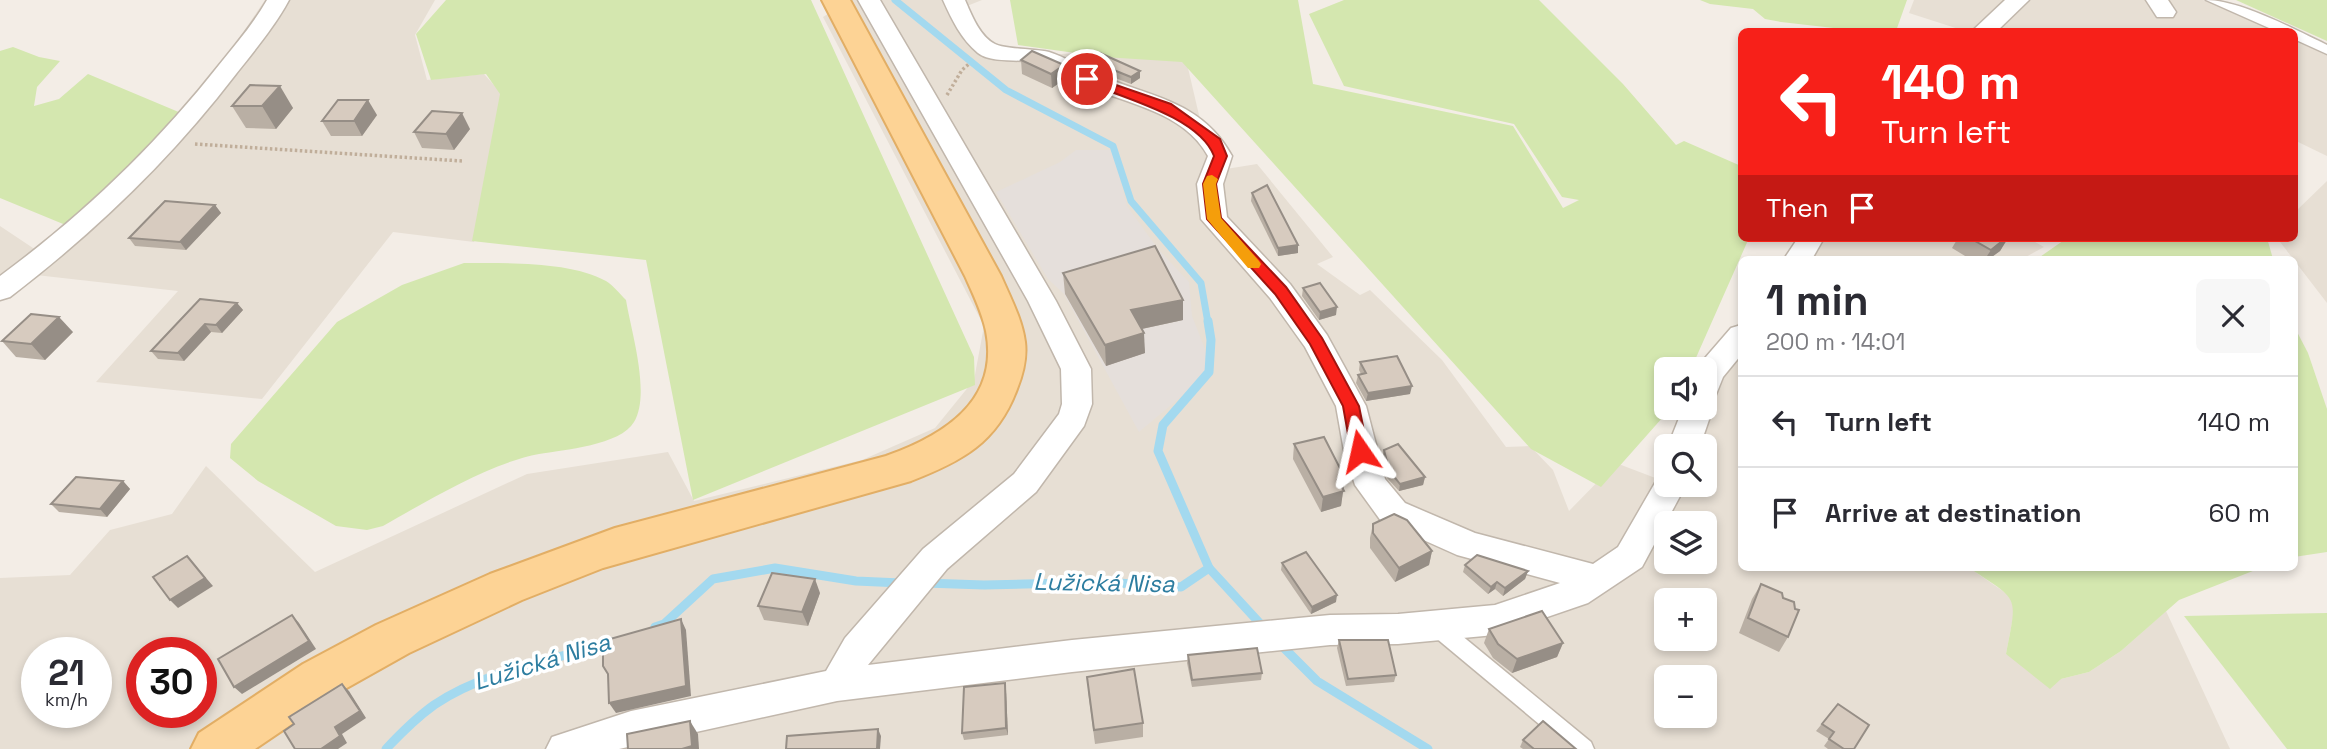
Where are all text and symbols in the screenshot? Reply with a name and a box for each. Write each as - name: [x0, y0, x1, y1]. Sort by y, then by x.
- pin: [1057, 49, 1117, 109]
- text: 140 m: [1881, 51, 2020, 113]
- icon: left: [1766, 56, 1857, 147]
- icon: arrive: [1068, 60, 1106, 98]
- text: Turn left: [1881, 112, 2011, 152]
- icon: arrive: [1843, 189, 1881, 227]
- text: Then: [1766, 191, 1829, 225]
- text: 1 min: [1766, 274, 1869, 327]
- button: close: [2196, 279, 2270, 353]
- text: 200 m · 14:01: [1766, 327, 1905, 357]
- map controls: [1654, 357, 1717, 728]
- button: sound: [1654, 357, 1717, 420]
- icon: left: [1766, 403, 1804, 441]
- text: Turn left: [1825, 405, 1932, 439]
- text: 140 m: [2197, 405, 2270, 439]
- position arrow: [1323, 414, 1397, 488]
- button: search: [1654, 434, 1717, 497]
- icon: arrive: [1766, 494, 1804, 532]
- text: Arrive at destination: [1825, 496, 2082, 530]
- text: 60 m: [2208, 496, 2270, 530]
- button: layers: [1654, 511, 1717, 574]
- water label: Lužická Nisa: [1033, 566, 1175, 599]
- button: +: [1654, 588, 1717, 651]
- water label: Lužická Nisa: [470, 626, 614, 697]
- speed limit sign: 30: [126, 637, 217, 728]
- text: 21: [48, 651, 85, 695]
- button: −: [1654, 665, 1717, 728]
- text: km/h: [45, 688, 88, 711]

